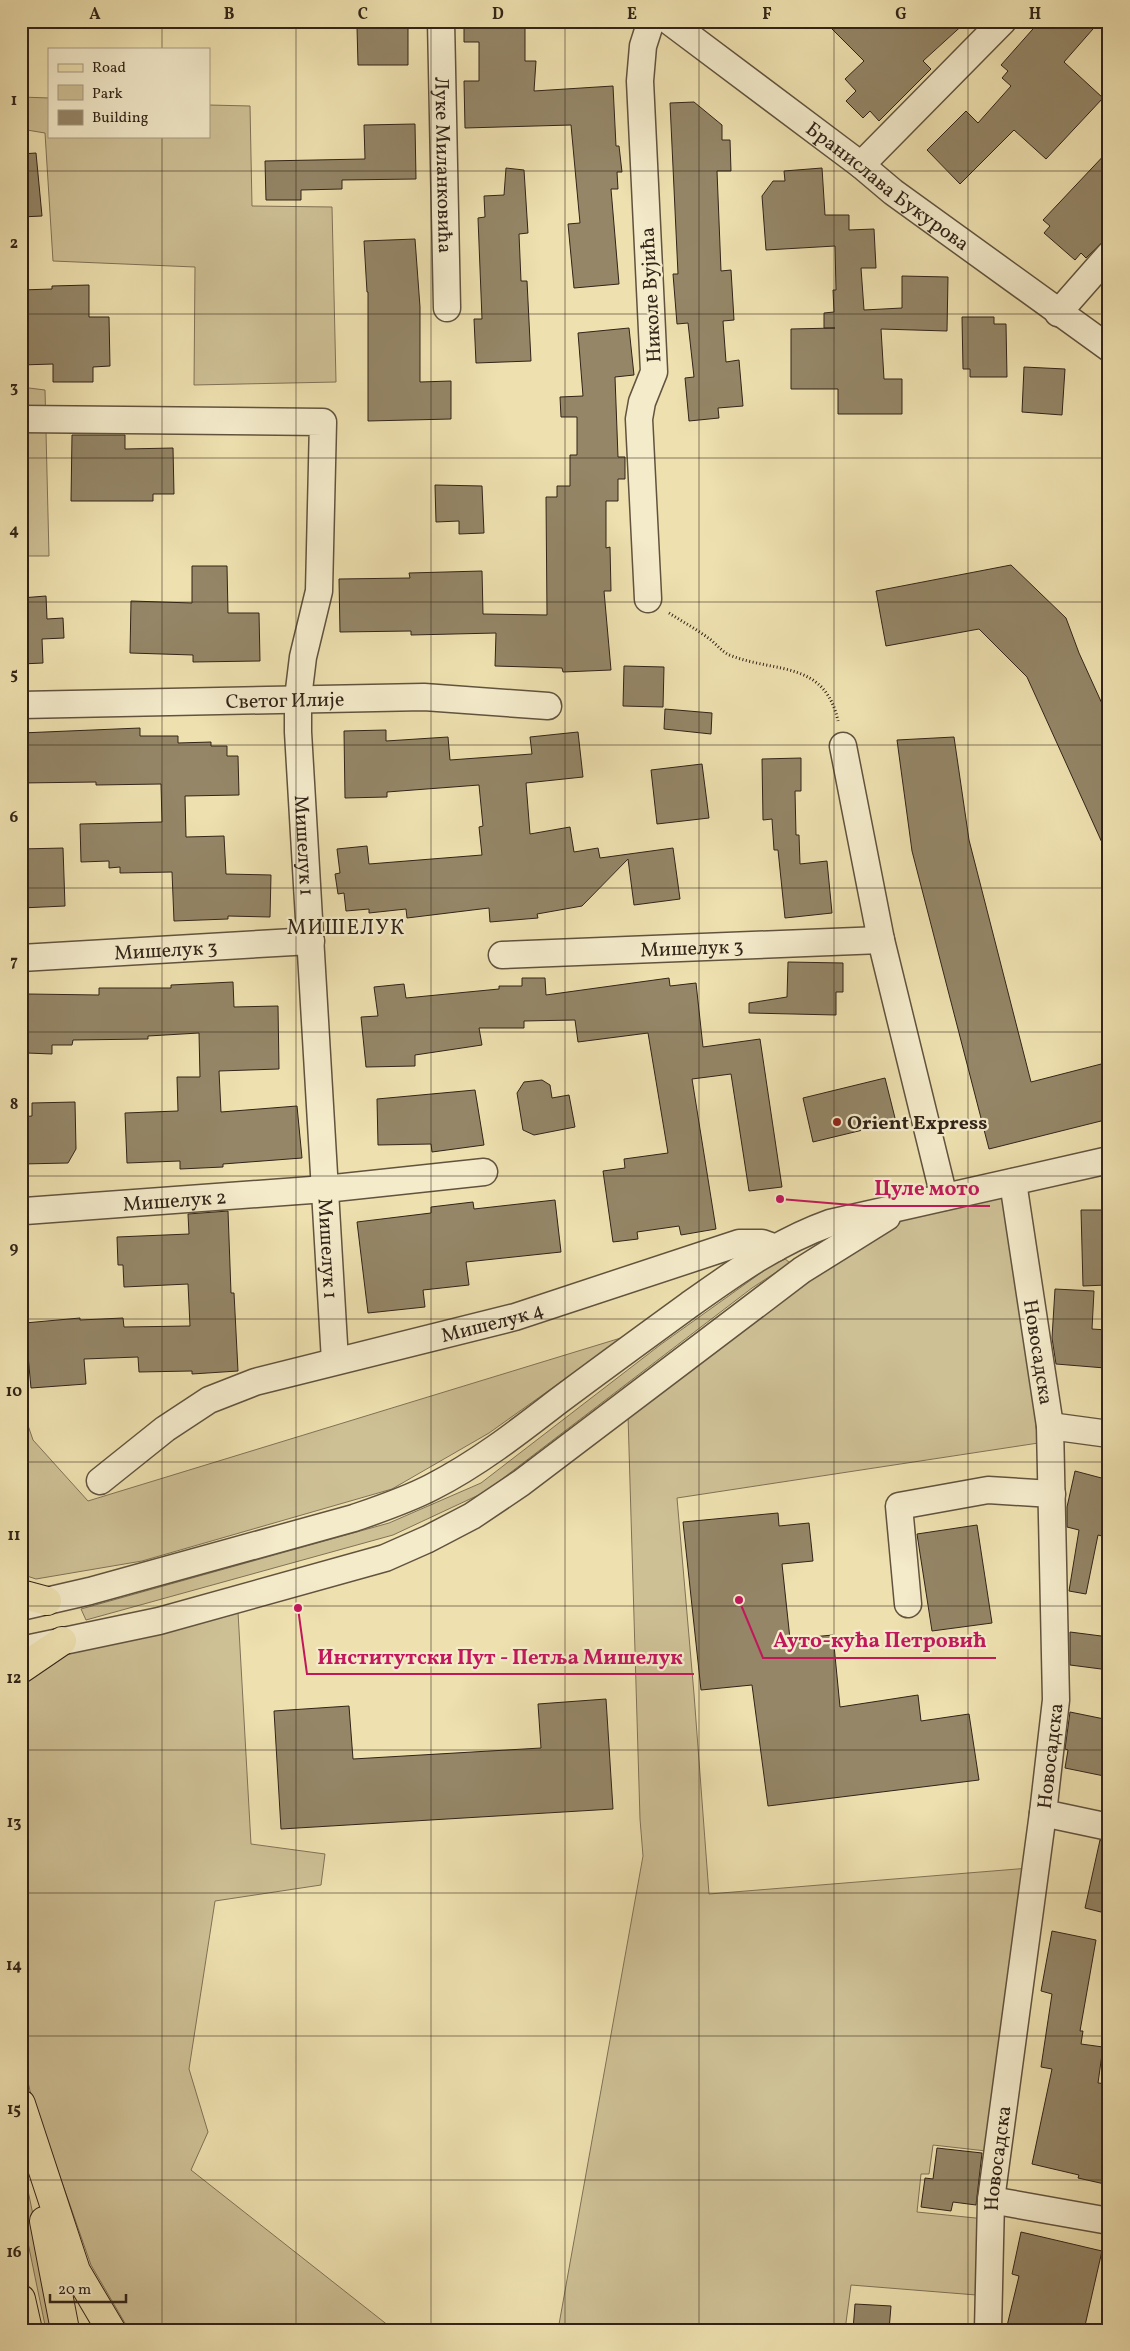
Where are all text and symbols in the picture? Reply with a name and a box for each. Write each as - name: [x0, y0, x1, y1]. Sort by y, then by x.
- text: A: [89, 4, 101, 26]
- text: B: [224, 4, 235, 26]
- text: C: [358, 4, 368, 26]
- text: D: [492, 4, 504, 26]
- text: E: [627, 4, 637, 26]
- text: F: [762, 4, 772, 26]
- text: G: [895, 4, 907, 26]
- text: H: [1029, 4, 1041, 26]
- legend: [48, 48, 210, 138]
- text: Road: [92, 58, 126, 79]
- street label: Луке Миланковића: [426, 76, 458, 254]
- text: Park: [92, 84, 123, 105]
- text: 1: [11, 90, 17, 112]
- text: Building: [92, 108, 149, 129]
- street label: Бранислава Букурова: [799, 116, 974, 259]
- street label: Николе Вујића: [634, 226, 670, 363]
- text: 2: [10, 233, 18, 255]
- text: 3: [10, 377, 18, 399]
- text: 4: [9, 520, 19, 542]
- text: 5: [10, 664, 18, 686]
- street label: Светог Илије: [225, 687, 345, 717]
- street label: Мишелук 1: [286, 794, 320, 897]
- text: 6: [10, 807, 19, 829]
- district label: МИШЕЛУК: [287, 914, 405, 943]
- street label: Мишелук 3: [640, 933, 744, 966]
- street label: Мишелук 3: [113, 935, 218, 969]
- text: 7: [10, 951, 18, 973]
- text: 8: [10, 1094, 18, 1116]
- place label: Orient Express: [847, 1110, 988, 1138]
- marker: Orient Express: [831, 1116, 843, 1128]
- callout: Цуле мото: [864, 1170, 990, 1206]
- text: Цуле мото: [874, 1175, 980, 1204]
- street label: Мишелук 2: [122, 1184, 228, 1220]
- street label: Мишелук 1: [309, 1198, 343, 1300]
- text: 9: [10, 1238, 19, 1260]
- street label: Мишелук 4: [438, 1296, 548, 1351]
- street label: Новосадска: [1015, 1298, 1059, 1407]
- text: 10: [6, 1381, 22, 1403]
- text: 11: [8, 1525, 20, 1547]
- callout: Ауто-кућа Петровић: [763, 1622, 996, 1658]
- text: Ауто-кућа Петровић: [773, 1627, 987, 1656]
- callout: Институтски Пут - Петља Мишелук: [307, 1638, 694, 1674]
- text: Институтски Пут - Петља Мишелук: [317, 1644, 683, 1673]
- text: 12: [7, 1668, 21, 1690]
- street label: Новосадска: [1032, 1702, 1072, 1811]
- text: 13: [7, 1812, 21, 1834]
- text: 14: [6, 1955, 22, 1977]
- text: 15: [7, 2099, 21, 2121]
- street label: Новосадска: [979, 2104, 1020, 2212]
- text: 16: [6, 2242, 22, 2264]
- scale bar: [50, 2271, 126, 2303]
- text: 20 m: [58, 2280, 91, 2301]

